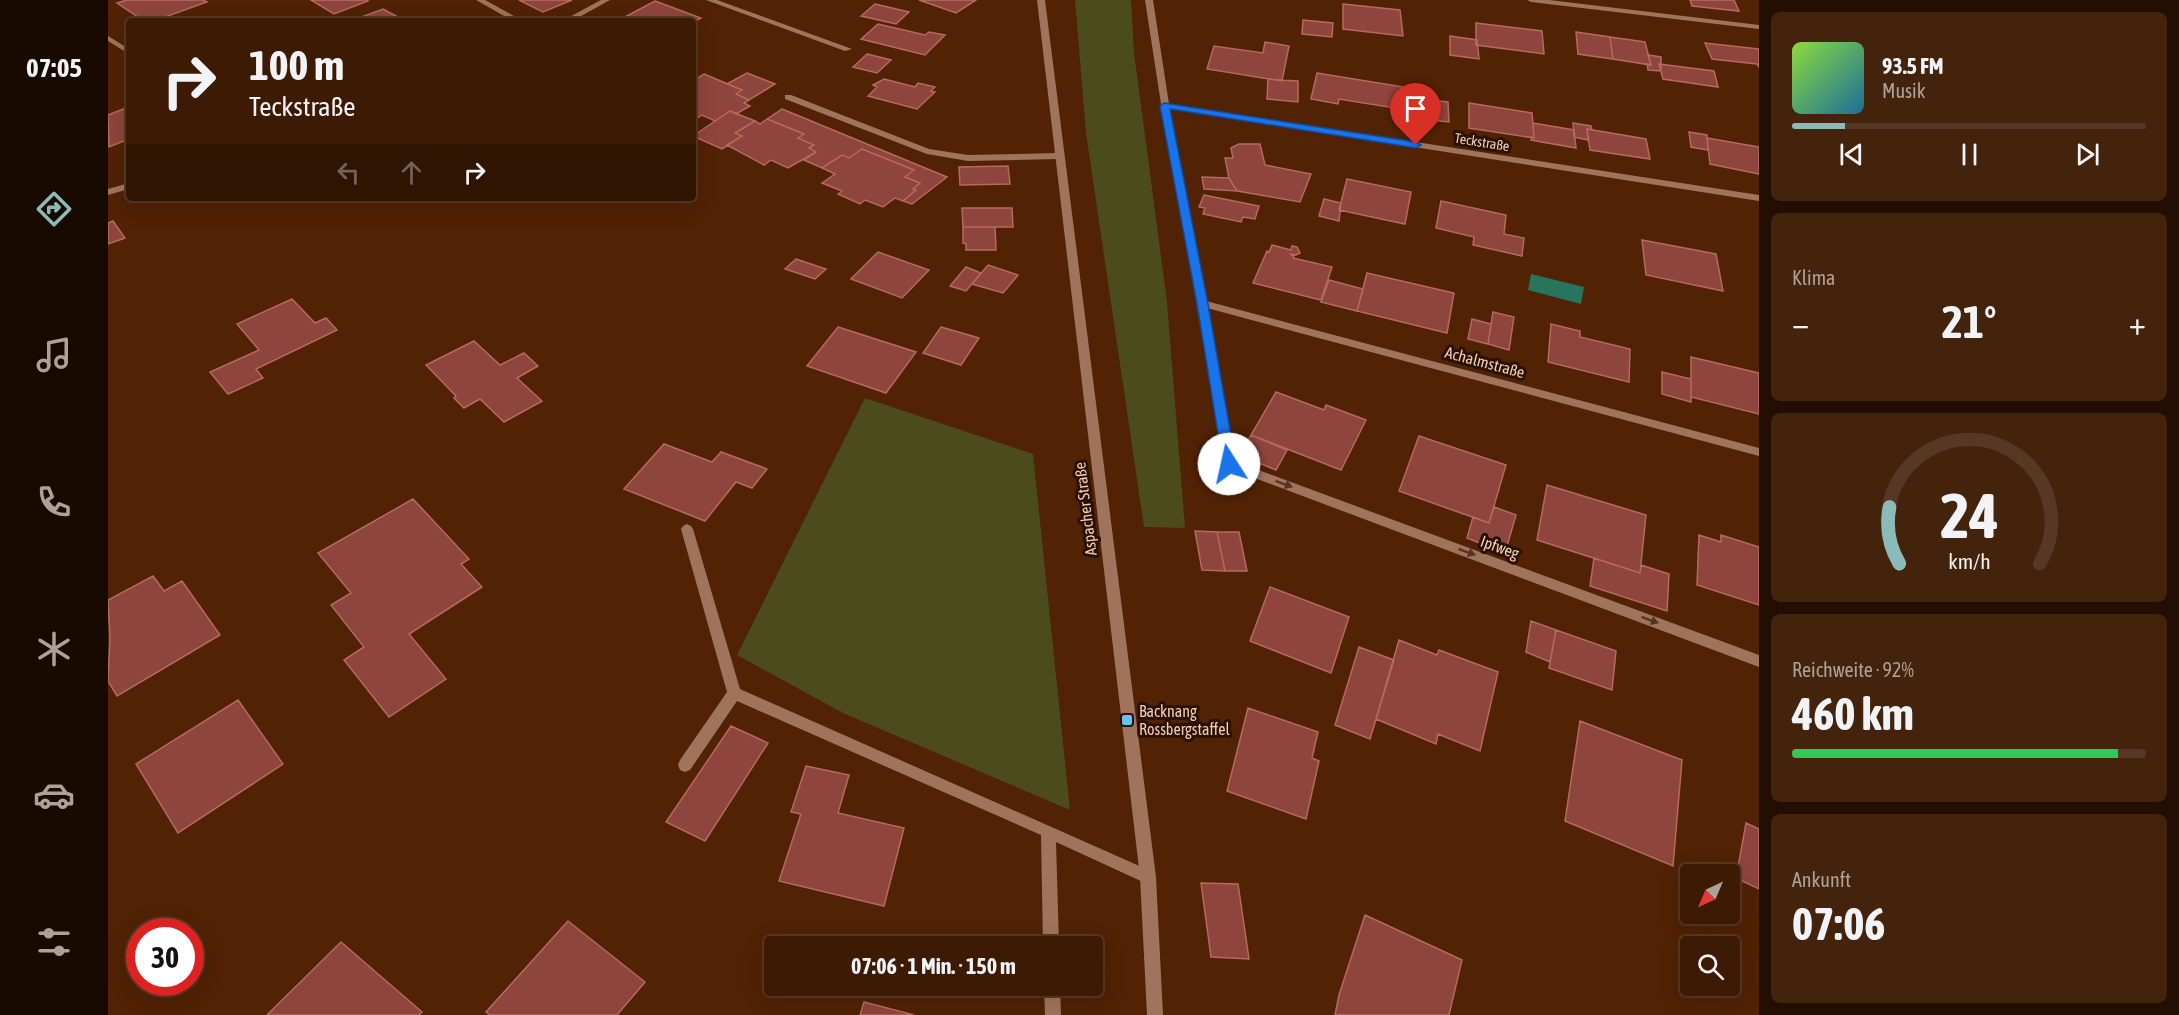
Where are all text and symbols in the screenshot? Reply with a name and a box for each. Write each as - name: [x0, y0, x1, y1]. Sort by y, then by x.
- text: 100 m: [249, 41, 344, 89]
- icon: right: [150, 42, 228, 120]
- text: 07:05: [26, 52, 82, 83]
- text: 93.5 FM: [1882, 53, 1944, 79]
- text: Musik: [1882, 79, 1926, 102]
- pin: [1390, 83, 1441, 145]
- text: Teckstraße: [249, 91, 355, 122]
- icon: arrive: [1399, 92, 1432, 125]
- street label: Teckstraße: [1453, 130, 1511, 154]
- icon: previous: [1835, 138, 1868, 171]
- icon: pause: [1953, 138, 1986, 171]
- icon: next: [2071, 138, 2104, 171]
- icon: left: [332, 156, 365, 189]
- icon: ahead: [395, 156, 428, 189]
- icon: right: [458, 156, 491, 189]
- icon: directions: [33, 188, 75, 230]
- text: Klima: [1792, 266, 1835, 289]
- text: 21°: [1942, 296, 1996, 348]
- text: −: [1792, 304, 1809, 342]
- text: +: [2129, 304, 2146, 342]
- icon: music: [33, 334, 75, 376]
- street label: Achalmstraße: [1443, 343, 1527, 381]
- position arrow: [1197, 432, 1261, 496]
- street label: Aspacher Straße: [1070, 461, 1101, 557]
- one-way arrow: [1275, 480, 1293, 490]
- icon: phone: [33, 481, 75, 523]
- text: 24: [1940, 481, 1998, 552]
- street label: Ipfweg: [1478, 532, 1522, 563]
- one-way arrow: [1458, 548, 1476, 558]
- text: km/h: [1948, 550, 1990, 575]
- one-way arrow: [1641, 616, 1659, 626]
- icon: climate: [33, 628, 75, 670]
- text: Reichweite · 92%: [1792, 658, 1914, 681]
- text: 460 km: [1792, 688, 1914, 740]
- place label: Backnang Rossbergstaffel: [1139, 702, 1230, 739]
- marker: Backnang Rossbergstaffel: [1120, 713, 1134, 727]
- icon: car: [33, 774, 75, 816]
- north arrow: [1680, 864, 1740, 924]
- map controls: [1680, 864, 1740, 996]
- text: Ankunft: [1792, 868, 1851, 891]
- text: 07:06: [1792, 898, 1886, 950]
- speed limit sign: 30: [126, 918, 204, 996]
- icon: filters: [33, 921, 75, 963]
- button: search: [1680, 936, 1740, 996]
- text: 07:06 · 1 Min. · 150 m: [851, 953, 1016, 979]

